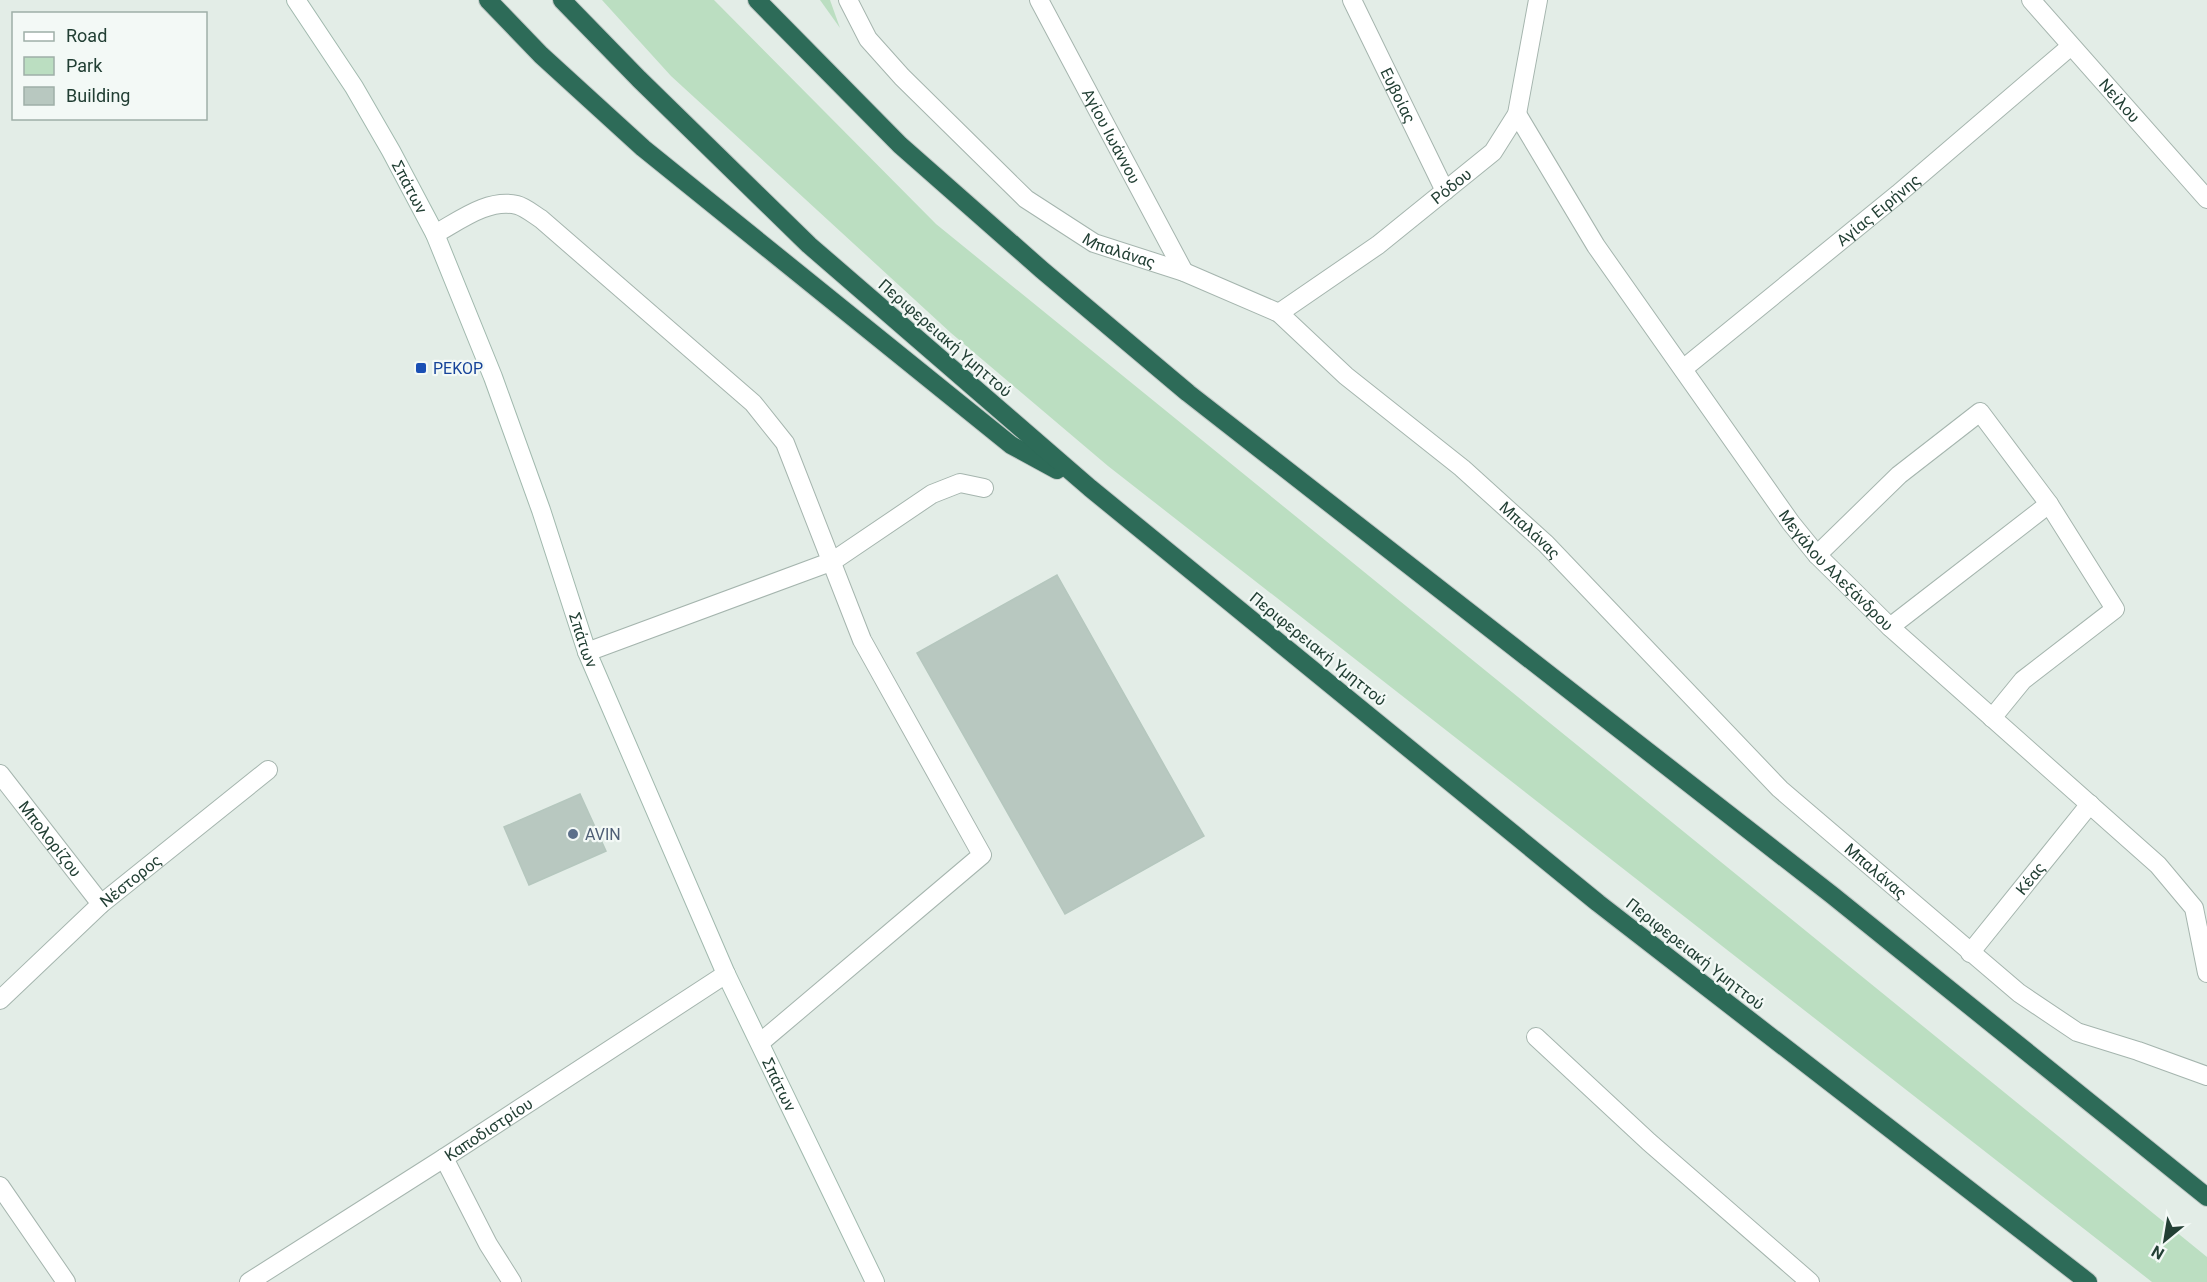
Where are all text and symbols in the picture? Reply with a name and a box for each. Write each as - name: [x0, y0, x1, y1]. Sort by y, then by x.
- legend: [12, 12, 207, 120]
- text: Road: [66, 25, 107, 46]
- text: Park: [66, 55, 103, 76]
- street label: Ευβοίας: [1377, 65, 1420, 126]
- street label: Νείλου: [2095, 75, 2144, 126]
- text: Building: [66, 85, 130, 106]
- street label: Αγίου Ιωάννου: [1078, 85, 1145, 187]
- street label: Σπάτων: [388, 157, 432, 217]
- street label: Ρόδου: [1427, 164, 1475, 208]
- street label: Αγίας Ειρήνης: [1833, 170, 1924, 250]
- street label: Μπαλάνας: [1079, 229, 1158, 272]
- street label: Περιφερειακή Υμηττού: [875, 275, 1015, 401]
- place label: ΡΕΚΟΡ: [433, 359, 483, 378]
- marker: ΡΕΚΟΡ: [414, 361, 428, 375]
- street label: Μπαλάνας: [1496, 497, 1565, 563]
- street label: Μεγάλου Αλεξάνδρου: [1775, 506, 1897, 634]
- street label: Περιφερειακή Υμηττού: [1246, 588, 1390, 710]
- street label: Σπάτων: [565, 610, 602, 671]
- street label: Μπολορίζου: [15, 797, 86, 880]
- place label: AVIN: [585, 825, 621, 844]
- marker: AVIN: [566, 827, 580, 841]
- street label: Μπαλάνας: [1841, 839, 1911, 903]
- street label: Νέστορος: [96, 850, 165, 911]
- street label: Κέας: [2011, 858, 2049, 898]
- street label: Περιφερειακή Υμηττού: [1622, 894, 1768, 1014]
- street label: Σπάτων: [759, 1055, 801, 1115]
- street label: Καποδιστρίου: [441, 1093, 536, 1165]
- north arrow: [2135, 1210, 2195, 1270]
- text: N: [2148, 1242, 2167, 1264]

